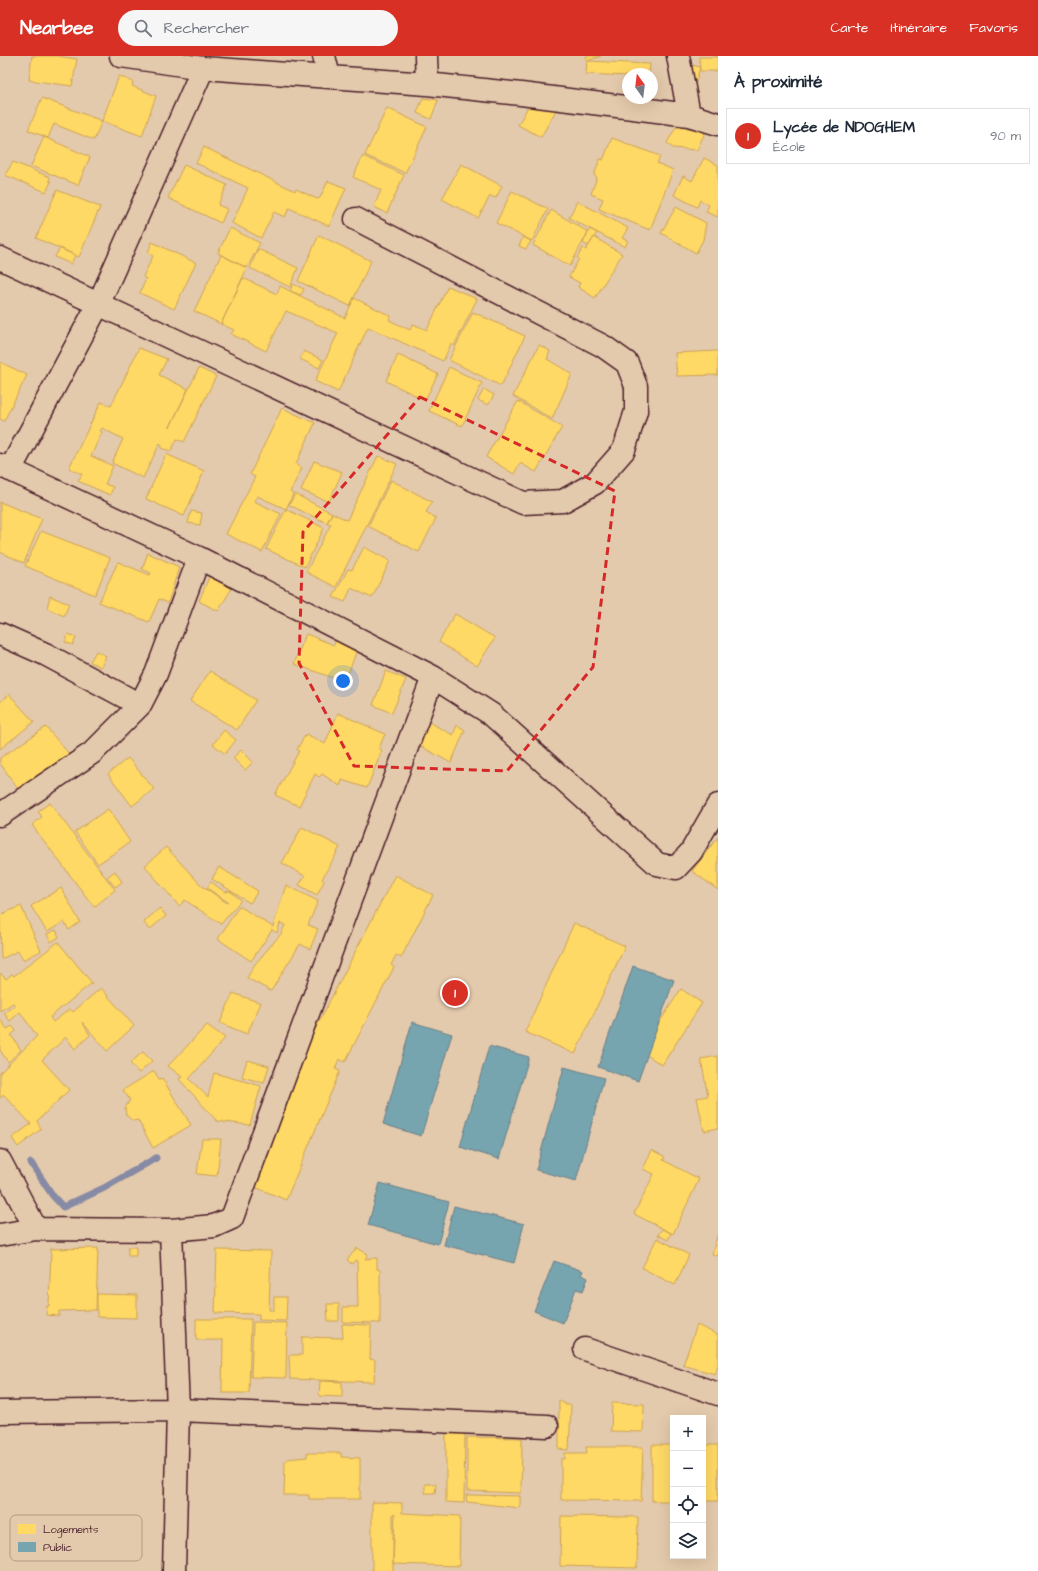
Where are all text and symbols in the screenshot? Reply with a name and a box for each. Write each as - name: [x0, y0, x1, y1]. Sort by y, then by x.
- search box: [118, 10, 398, 46]
- text: Nearbee: [20, 15, 94, 42]
- icon: search: [132, 17, 154, 39]
- text: Rechercher: [164, 18, 249, 39]
- text: Carte: [830, 18, 868, 38]
- text: Itinéraire: [890, 18, 947, 38]
- text: Favoris: [969, 18, 1018, 38]
- north arrow: [622, 68, 658, 104]
- text: À proximité: [734, 70, 823, 94]
- text: Lycée de NDOGHEM: [773, 117, 915, 138]
- text: 1: [747, 127, 749, 145]
- text: 90 m: [990, 127, 1021, 145]
- text: École: [773, 138, 805, 156]
- your location: [333, 671, 353, 691]
- pin: 1: [442, 978, 468, 1008]
- map controls: [670, 1415, 706, 1559]
- button: +: [670, 1415, 706, 1451]
- button: −: [670, 1451, 706, 1487]
- button: locate: [670, 1487, 706, 1523]
- legend: [10, 1515, 142, 1561]
- text: Logements: [43, 1522, 99, 1538]
- button: layers: [670, 1523, 706, 1559]
- text: Public: [43, 1540, 72, 1555]

